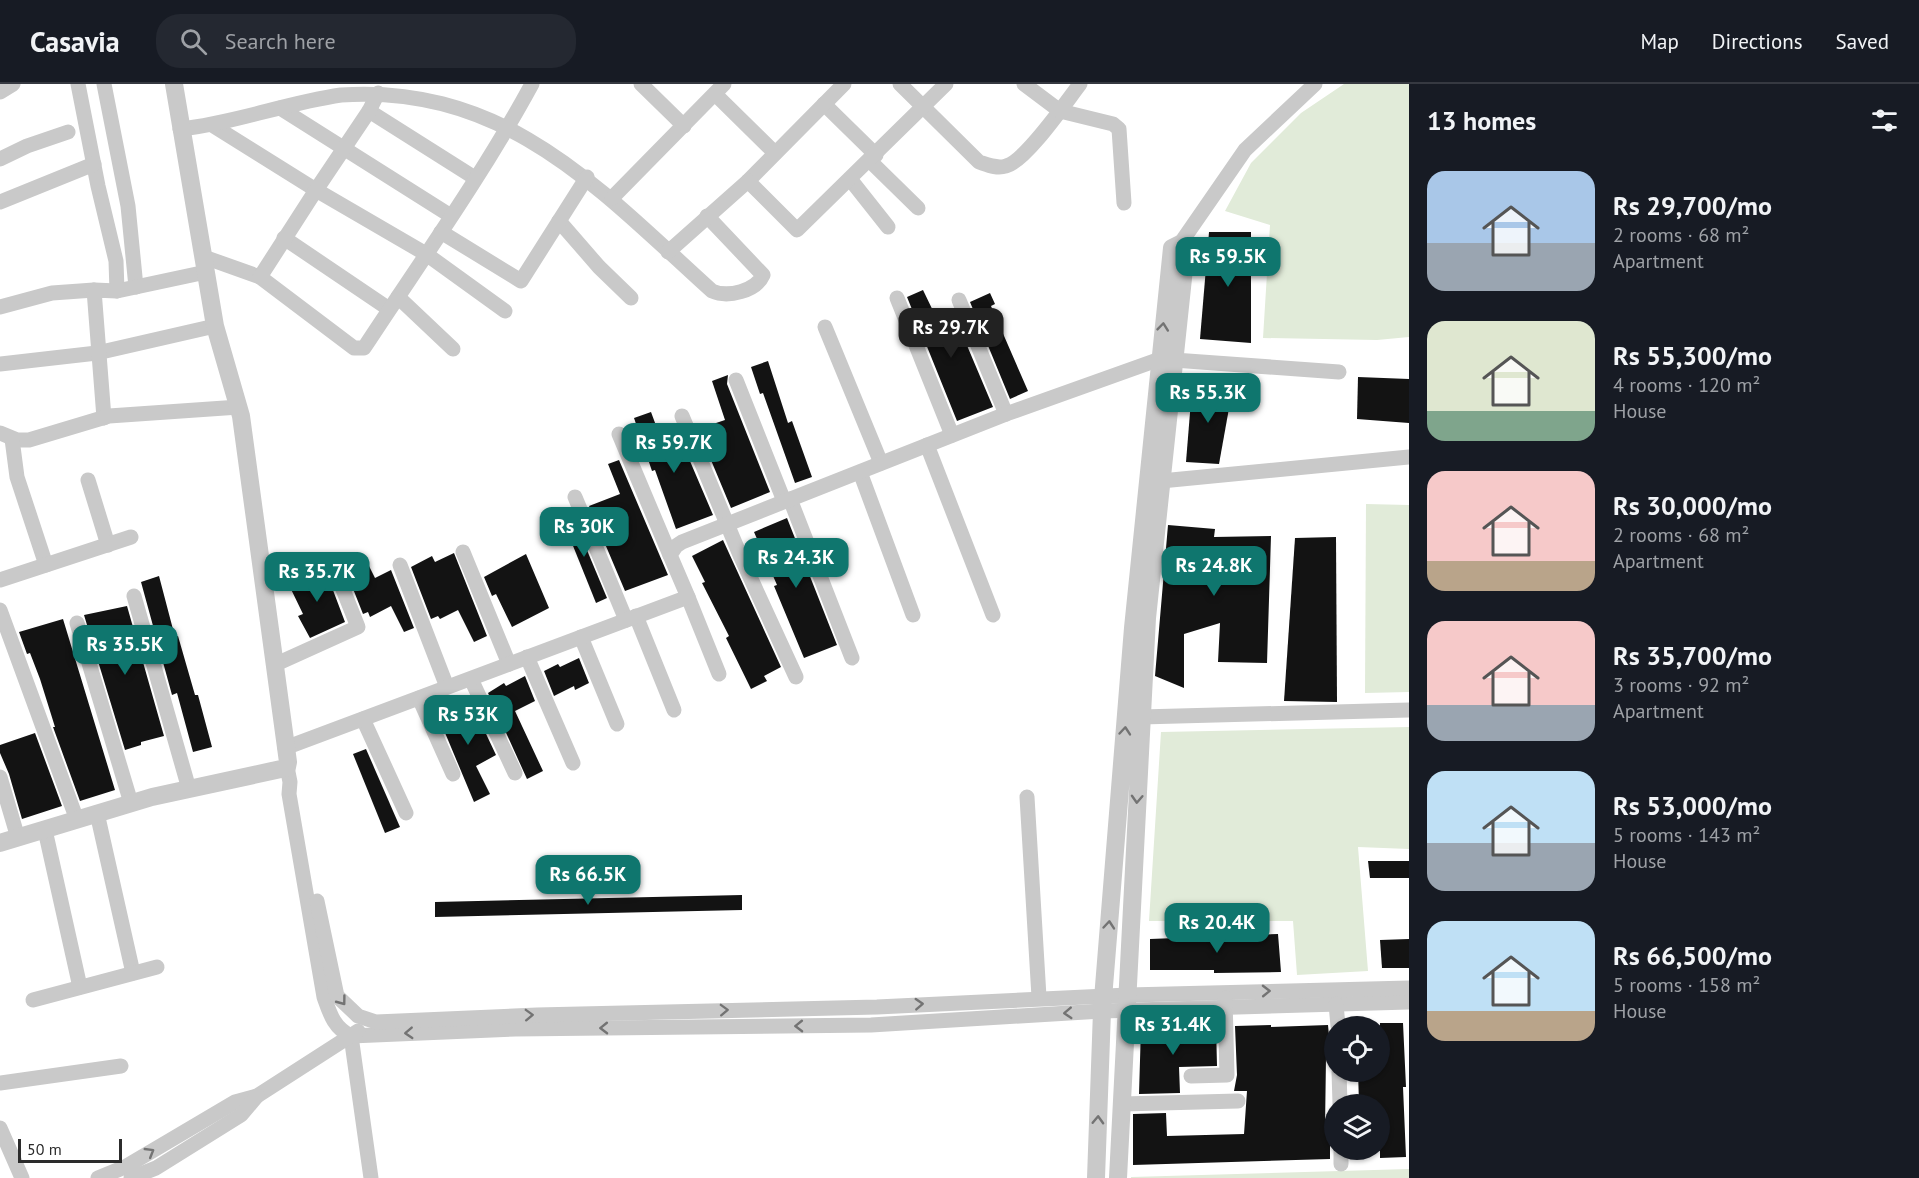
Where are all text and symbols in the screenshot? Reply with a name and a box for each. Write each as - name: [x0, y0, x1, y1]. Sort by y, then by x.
- search box: [156, 14, 576, 68]
- text: Casavia: [30, 23, 120, 60]
- icon: search: [177, 25, 210, 58]
- text: Search here: [225, 27, 336, 55]
- text: Map: [1640, 28, 1679, 55]
- text: Directions: [1712, 28, 1803, 55]
- text: Saved: [1836, 28, 1889, 55]
- text: 13 homes: [1427, 104, 1536, 137]
- icon: filters: [1868, 104, 1901, 137]
- text: Rs 29,700/mo: [1613, 189, 1772, 222]
- icon: home: [1475, 195, 1547, 267]
- text: 2 rooms · 68 m²: [1613, 222, 1749, 248]
- pin: Rs 59.5K: [1166, 237, 1290, 288]
- text: Rs 59.5K: [1190, 243, 1266, 269]
- text: Apartment: [1613, 248, 1704, 274]
- pin: Rs 29.7K: [889, 308, 1013, 359]
- text: Rs 29.7K: [913, 314, 989, 340]
- one-way arrow: [1156, 323, 1169, 332]
- text: Rs 55,300/mo: [1613, 339, 1772, 372]
- icon: home: [1475, 345, 1547, 417]
- text: 4 rooms · 120 m²: [1613, 372, 1760, 398]
- pin: Rs 55.3K: [1146, 373, 1270, 424]
- text: Rs 55.3K: [1170, 379, 1246, 405]
- text: House: [1613, 398, 1667, 424]
- pin: Rs 59.7K: [612, 423, 736, 474]
- text: Rs 59.7K: [636, 429, 712, 455]
- text: Rs 30,000/mo: [1613, 489, 1772, 522]
- icon: home: [1475, 495, 1547, 567]
- pin: Rs 30K: [535, 507, 633, 558]
- text: Rs 30K: [554, 513, 614, 539]
- text: 2 rooms · 68 m²: [1613, 522, 1749, 548]
- pin: Rs 24.3K: [734, 538, 858, 589]
- text: Rs 24.3K: [758, 544, 834, 570]
- pin: Rs 24.8K: [1152, 546, 1276, 597]
- text: Apartment: [1613, 548, 1704, 574]
- pin: Rs 35.7K: [255, 552, 379, 603]
- text: Rs 24.8K: [1176, 552, 1252, 578]
- text: Rs 35.7K: [279, 558, 355, 584]
- pin: Rs 35.5K: [63, 625, 187, 676]
- text: Rs 35.5K: [87, 631, 163, 657]
- text: Rs 35,700/mo: [1613, 639, 1772, 672]
- icon: home: [1475, 645, 1547, 717]
- text: 3 rooms · 92 m²: [1613, 672, 1749, 698]
- pin: Rs 53K: [419, 695, 517, 746]
- text: Apartment: [1613, 698, 1704, 724]
- text: Rs 53K: [438, 701, 498, 727]
- one-way arrow: [1118, 726, 1131, 735]
- text: Rs 53,000/mo: [1613, 789, 1772, 822]
- one-way arrow: [1131, 794, 1144, 803]
- icon: home: [1475, 795, 1547, 867]
- text: 5 rooms · 143 m²: [1613, 822, 1760, 848]
- text: House: [1613, 848, 1667, 874]
- pin: Rs 66.5K: [526, 855, 650, 906]
- text: Rs 66.5K: [550, 861, 626, 887]
- pin: Rs 20.4K: [1155, 903, 1279, 954]
- text: Rs 20.4K: [1179, 909, 1255, 935]
- one-way arrow: [1102, 920, 1115, 929]
- text: Rs 66,500/mo: [1613, 939, 1772, 972]
- icon: home: [1475, 945, 1547, 1017]
- text: 5 rooms · 158 m²: [1613, 972, 1760, 998]
- one-way arrow: [1261, 985, 1270, 997]
- one-way arrow: [334, 994, 345, 1005]
- one-way arrow: [914, 998, 923, 1011]
- text: House: [1613, 998, 1667, 1024]
- one-way arrow: [719, 1004, 728, 1017]
- pin: Rs 31.4K: [1111, 1005, 1235, 1056]
- one-way arrow: [1064, 1006, 1073, 1019]
- one-way arrow: [524, 1009, 533, 1022]
- text: Rs 31.4K: [1135, 1011, 1211, 1037]
- map controls: [1324, 1016, 1390, 1160]
- button: locate: [1324, 1016, 1390, 1082]
- one-way arrow: [794, 1020, 803, 1032]
- one-way arrow: [599, 1022, 608, 1034]
- one-way arrow: [404, 1026, 413, 1039]
- button: layers: [1324, 1094, 1390, 1160]
- one-way arrow: [1092, 1115, 1105, 1124]
- scale bar: [18, 1136, 122, 1164]
- text: 50 m: [27, 1139, 62, 1159]
- one-way arrow: [144, 1148, 154, 1160]

